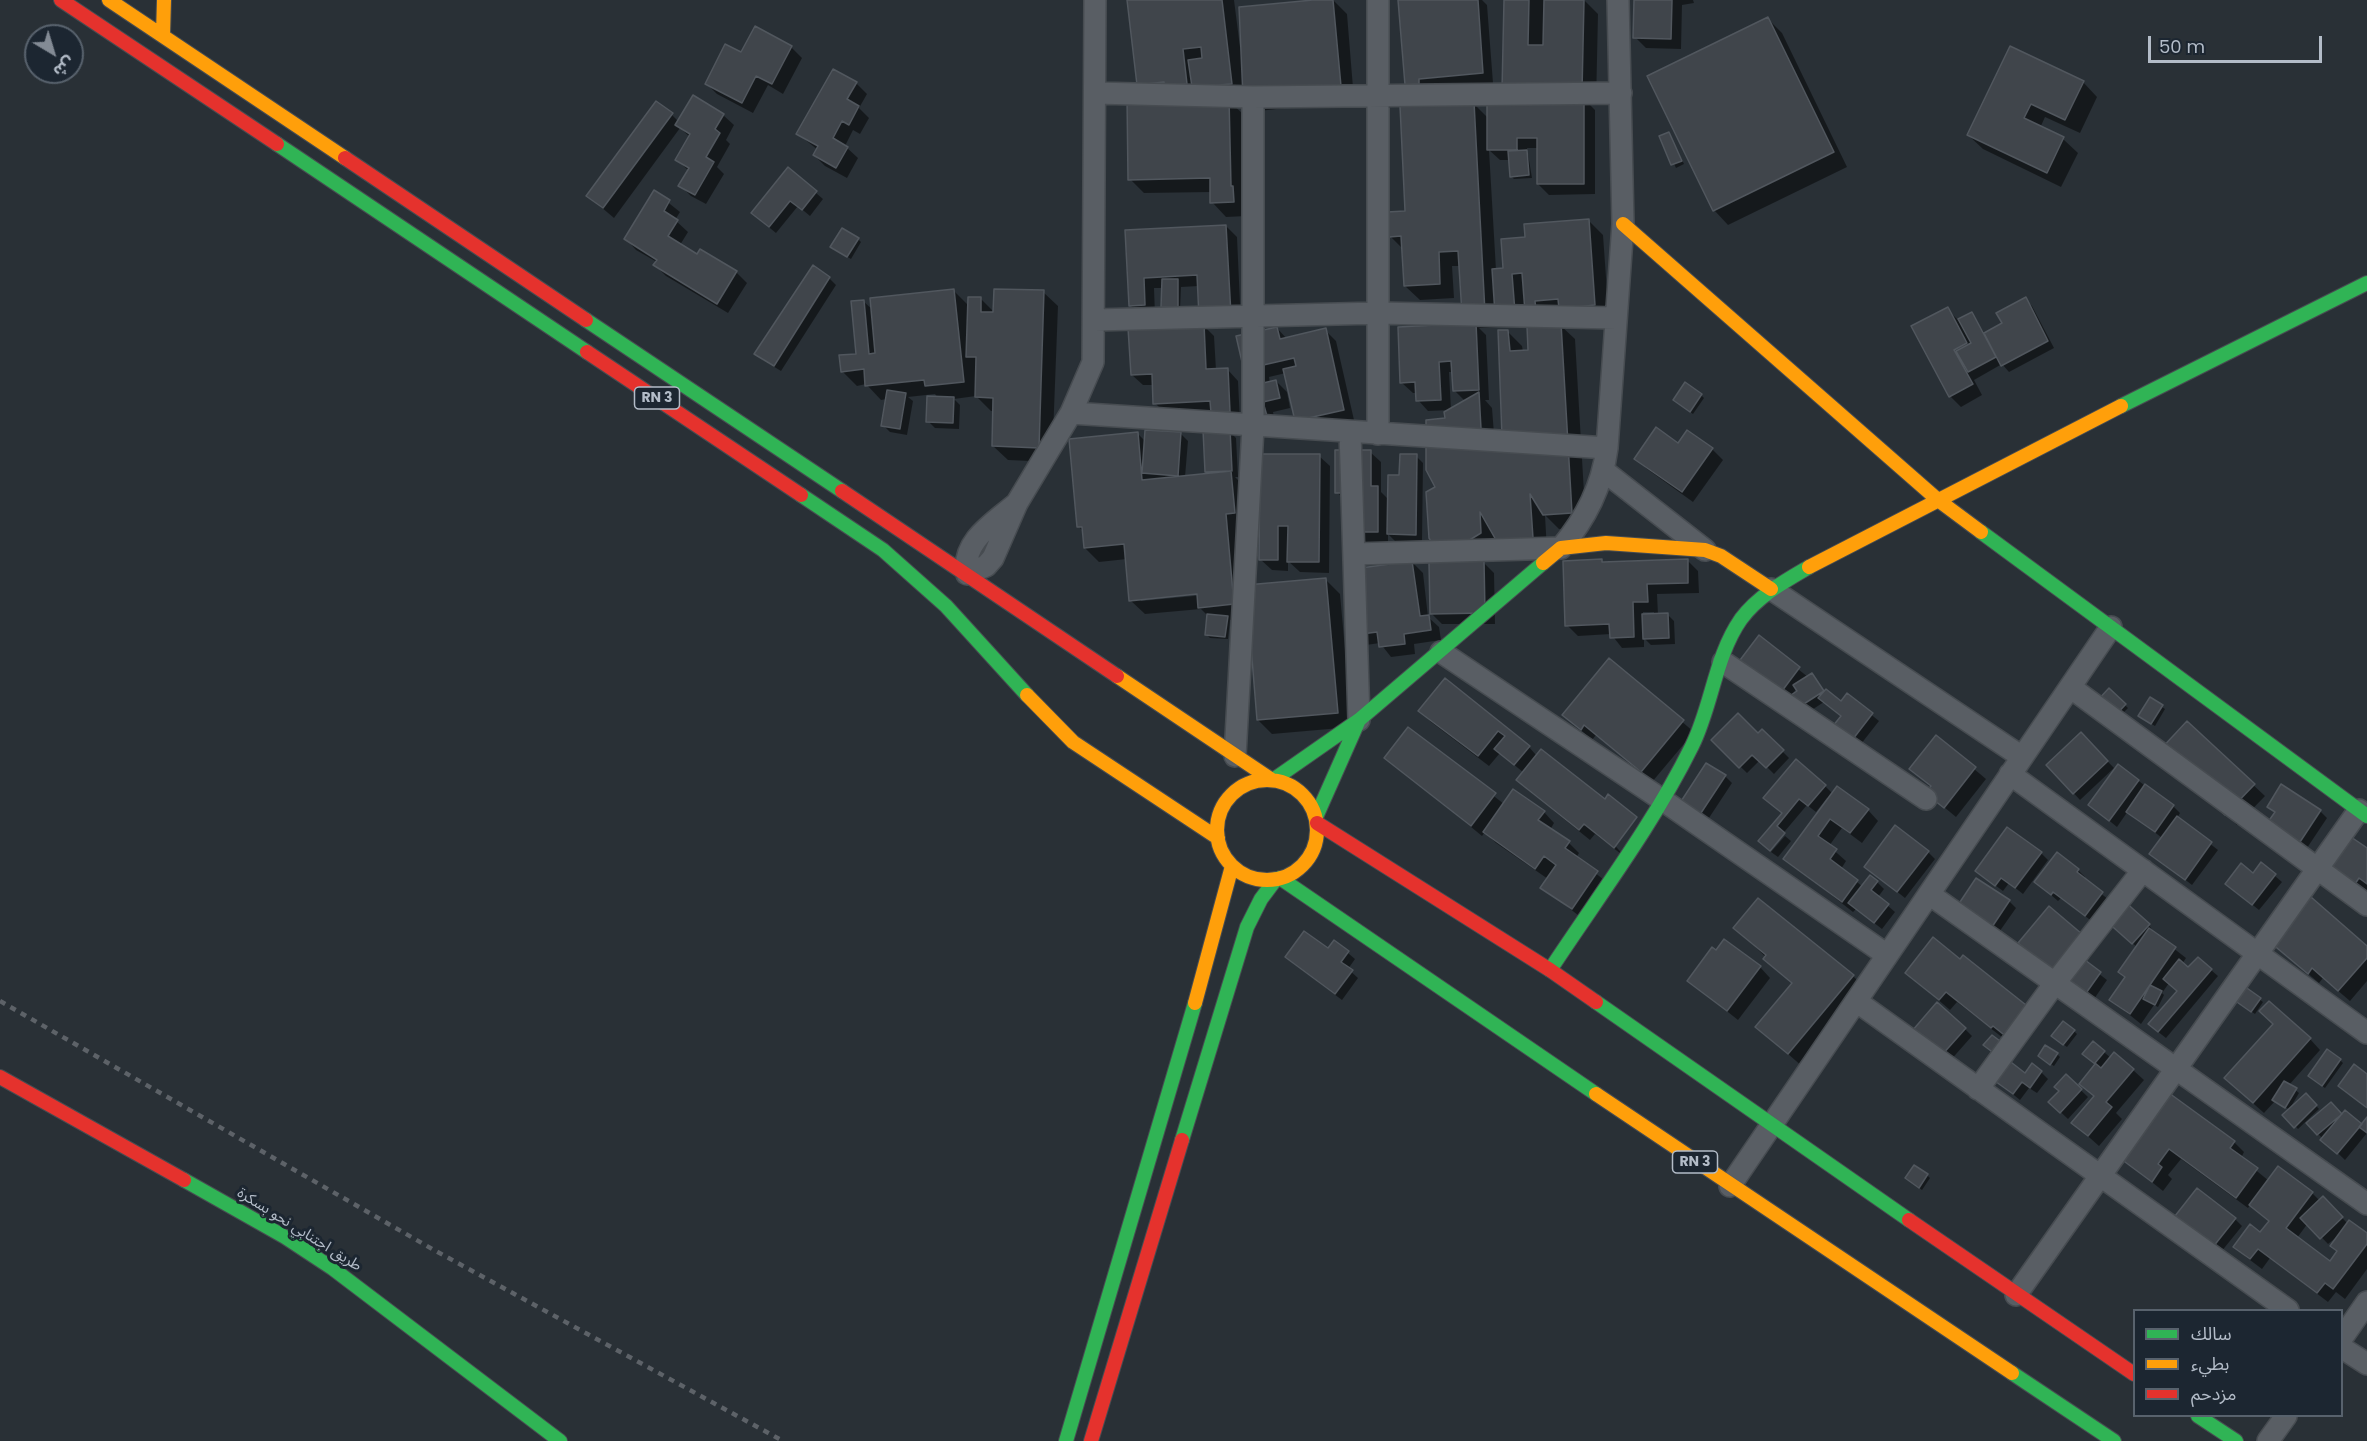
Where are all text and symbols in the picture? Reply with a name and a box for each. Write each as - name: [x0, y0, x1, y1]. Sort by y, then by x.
- north arrow: [24, 24, 84, 84]
- scale bar: [2151, 24, 2325, 62]
- text: 50 m: [2159, 34, 2205, 59]
- text: ش: [48, 51, 80, 83]
- road number: RN 3: [634, 387, 680, 409]
- road number: RN 3: [1672, 1151, 1718, 1173]
- street label: طريق اجتنابي نحو بسكرة: [233, 1184, 365, 1276]
- legend: [2133, 1309, 2343, 1417]
- text: سالك: [2191, 1321, 2232, 1346]
- text: بطيء: [2191, 1351, 2229, 1376]
- text: مزدحم: [2191, 1381, 2236, 1406]

